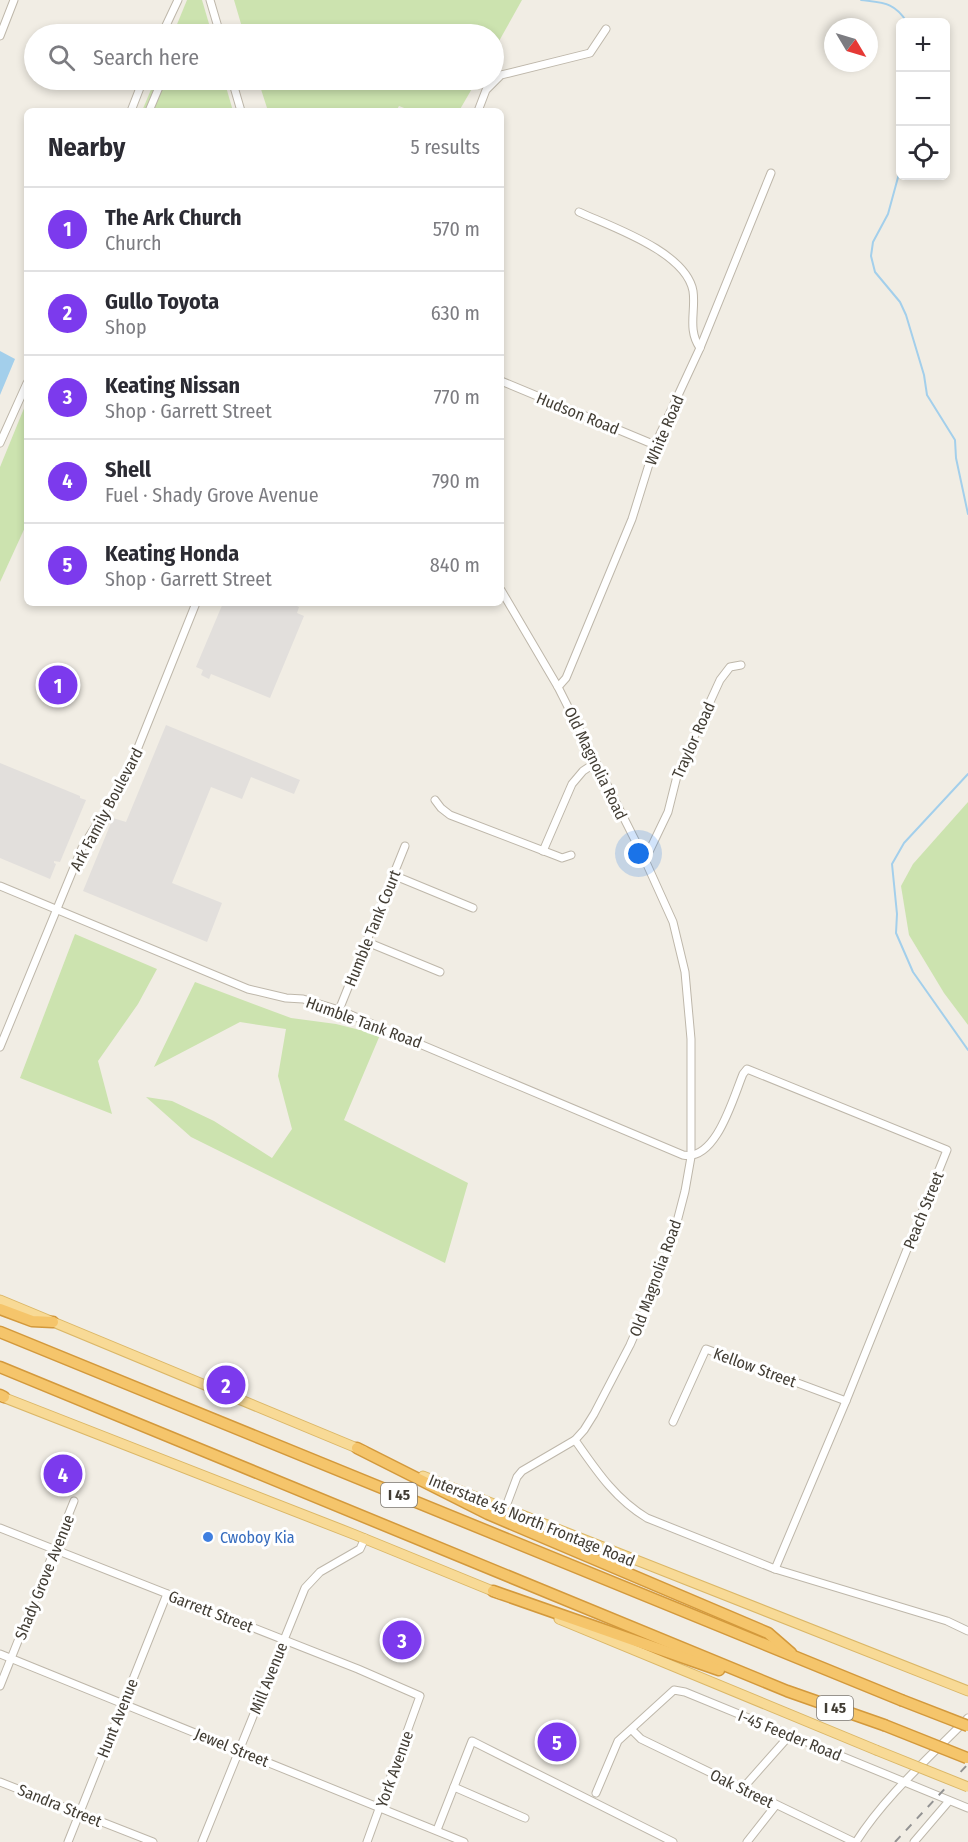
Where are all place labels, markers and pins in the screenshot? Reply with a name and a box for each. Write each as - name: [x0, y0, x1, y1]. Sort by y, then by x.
- pin: 1: [38, 662, 78, 708]
- pin: 2: [206, 1362, 246, 1408]
- pin: 4: [44, 1452, 82, 1496]
- place label: Cwoboy Kia: [220, 1528, 295, 1547]
- marker: Cwoboy Kia: [201, 1530, 215, 1544]
- pin: 3: [382, 1618, 422, 1662]
- pin: 5: [538, 1720, 576, 1764]

